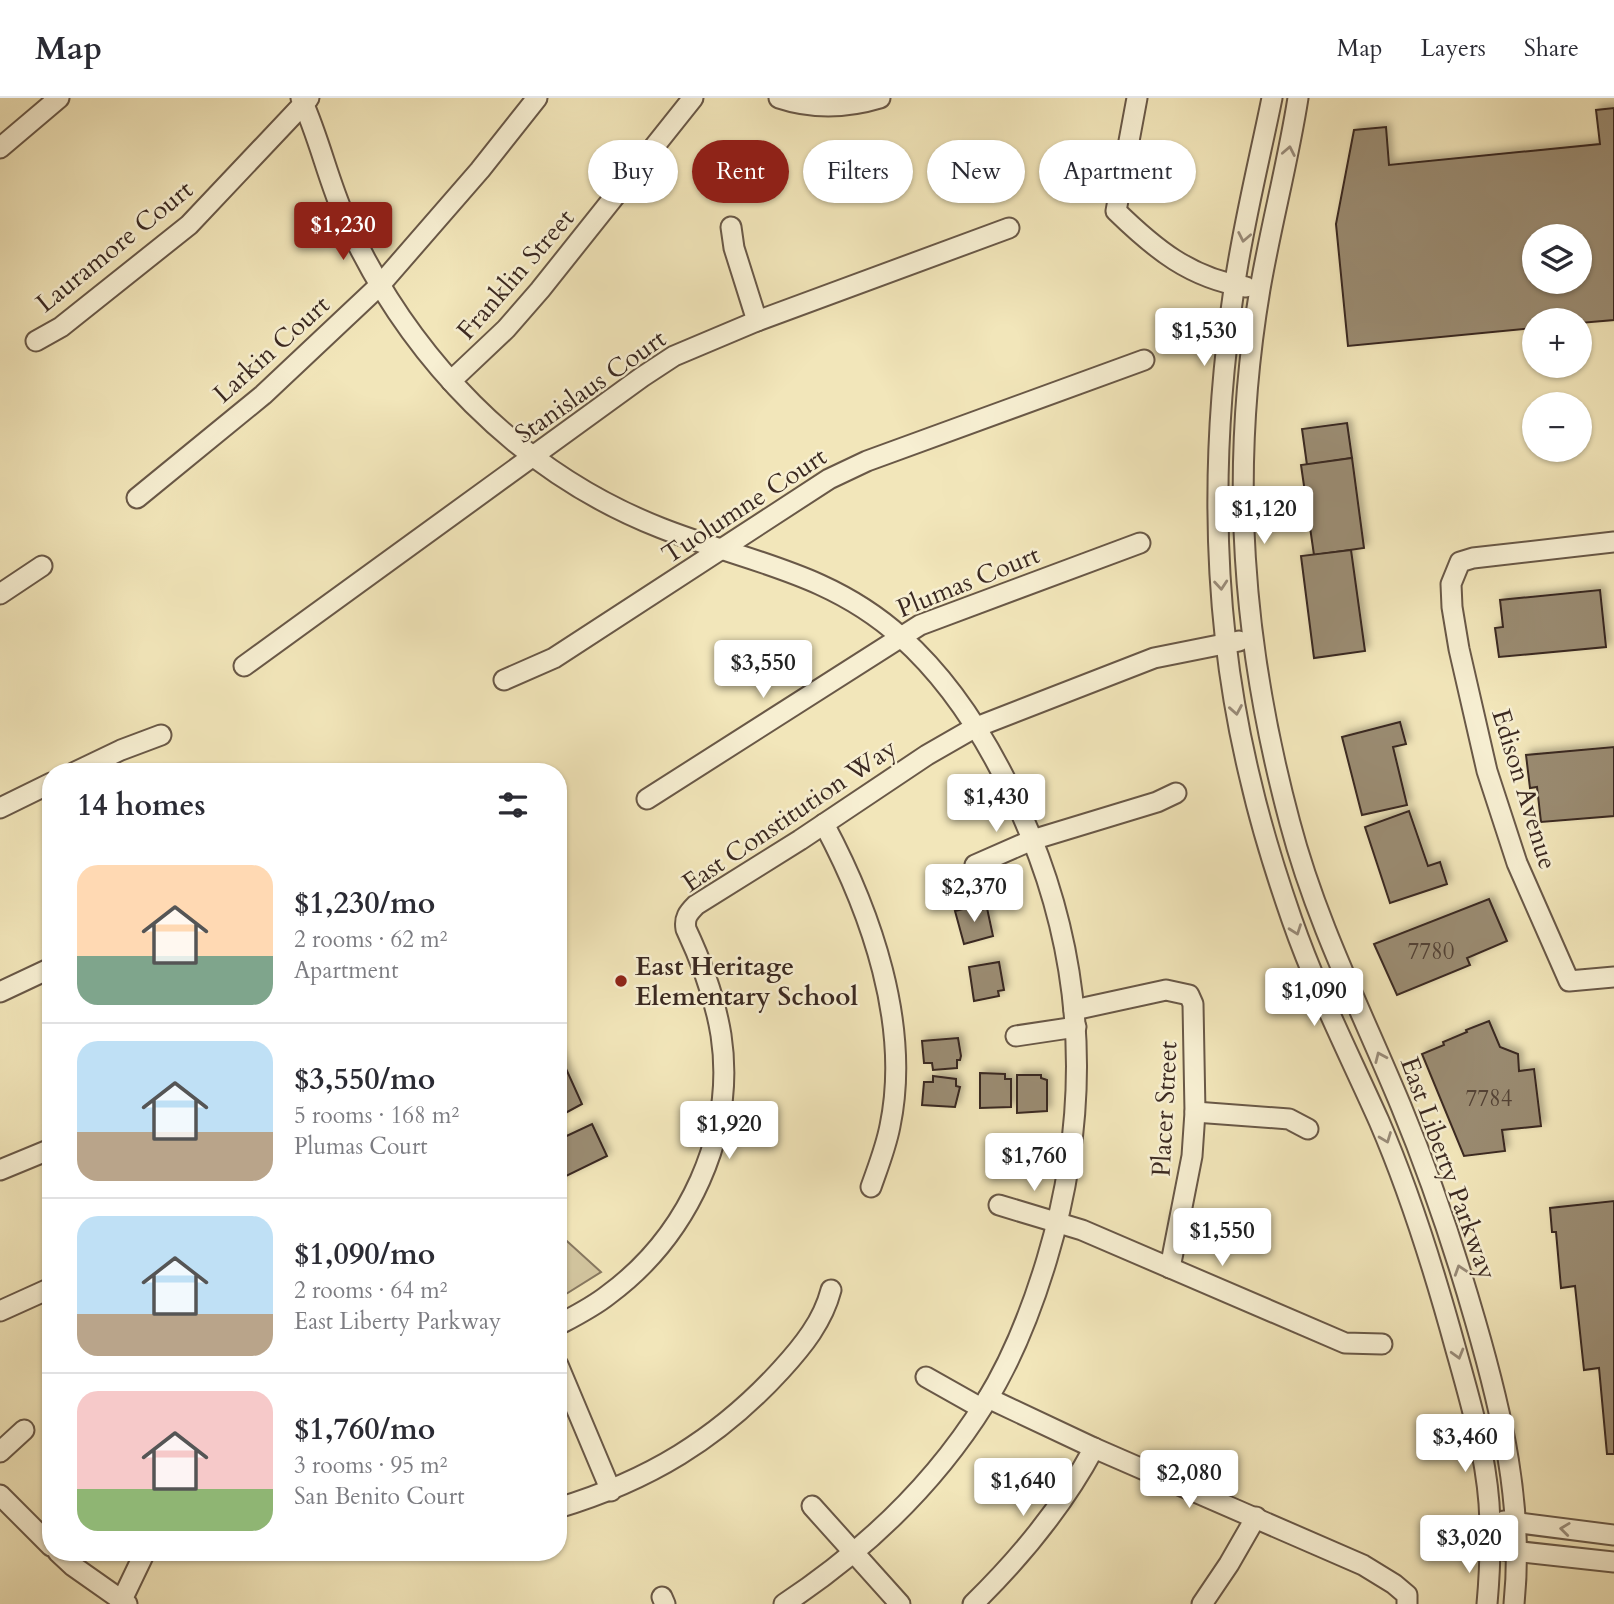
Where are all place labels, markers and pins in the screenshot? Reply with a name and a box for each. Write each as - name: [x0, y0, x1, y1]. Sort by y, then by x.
- pin: $1,230: [286, 202, 400, 262]
- pin: $1,530: [1147, 308, 1261, 368]
- pin: $1,120: [1207, 486, 1321, 546]
- pin: $3,550: [706, 640, 820, 700]
- pin: $1,430: [939, 774, 1053, 834]
- pin: $2,370: [917, 864, 1031, 924]
- place label: East Heritage Elementary School: [635, 949, 859, 1014]
- pin: $1,090: [1257, 968, 1371, 1028]
- marker: East Heritage Elementary School: [613, 973, 629, 989]
- pin: $1,920: [672, 1102, 786, 1161]
- pin: $1,760: [977, 1134, 1091, 1193]
- pin: $1,550: [1165, 1208, 1279, 1268]
- pin: $3,460: [1408, 1414, 1522, 1474]
- pin: $2,080: [1132, 1450, 1246, 1510]
- pin: $1,640: [966, 1458, 1080, 1518]
- pin: $3,020: [1412, 1516, 1526, 1575]

